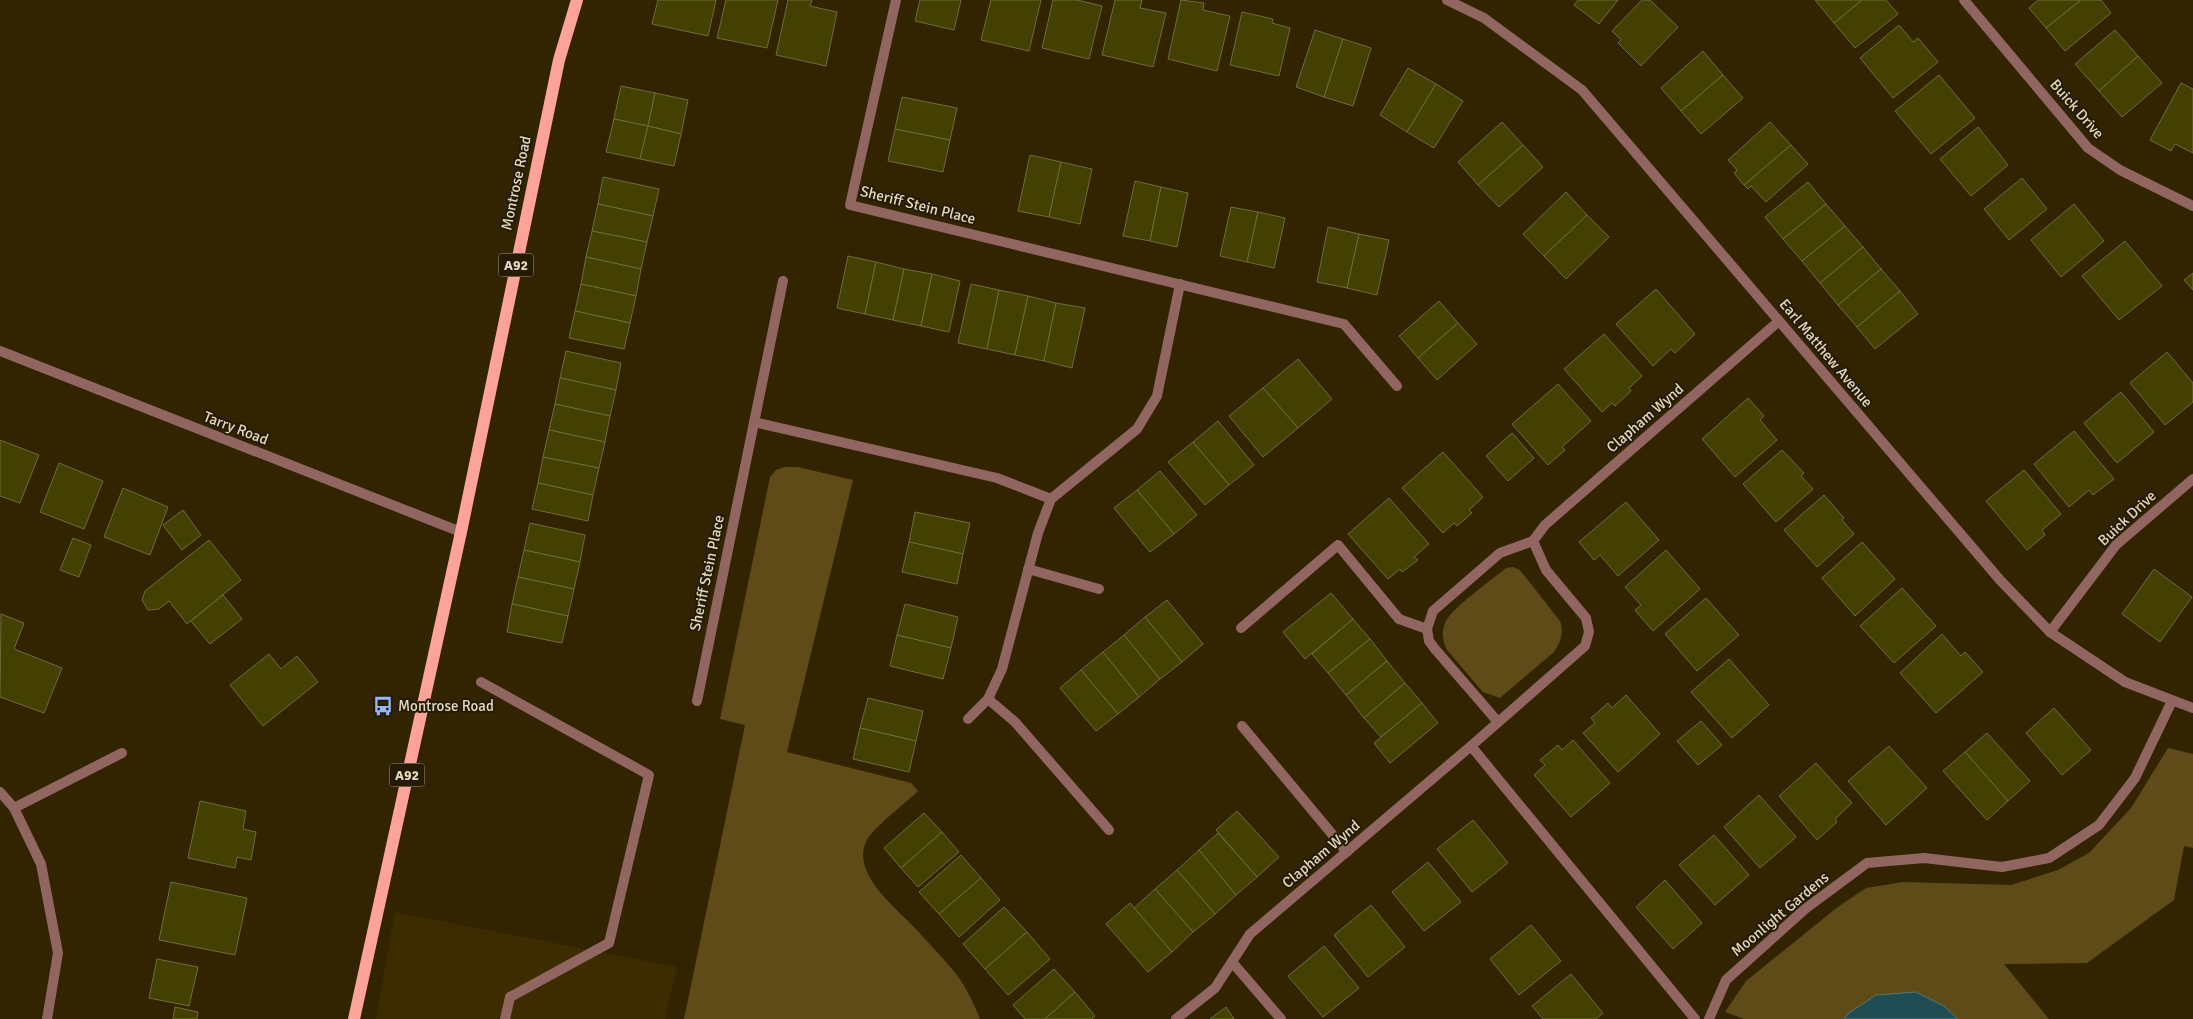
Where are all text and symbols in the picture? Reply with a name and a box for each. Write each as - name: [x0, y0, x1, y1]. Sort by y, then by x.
- street label: Buick Drive: [2046, 76, 2108, 142]
- street label: Montrose Road: [497, 134, 535, 232]
- street label: Sheriff Stein Place: [858, 182, 978, 228]
- road number: A92: [498, 254, 534, 276]
- street label: Earl Matthew Avenue: [1775, 295, 1877, 411]
- street label: Clapham Wynd: [1603, 380, 1687, 456]
- street label: Tarry Road: [201, 407, 271, 449]
- street label: Buick Drive: [2094, 487, 2160, 549]
- street label: Sheriff Stein Place: [686, 513, 728, 633]
- bus stop icon: Montrose Road: [372, 695, 394, 717]
- place label: Montrose Road: [398, 697, 494, 715]
- road number: A92: [390, 764, 424, 786]
- street label: Clapham Wynd: [1278, 816, 1364, 892]
- street label: Moonlight Gardens: [1728, 868, 1833, 960]

